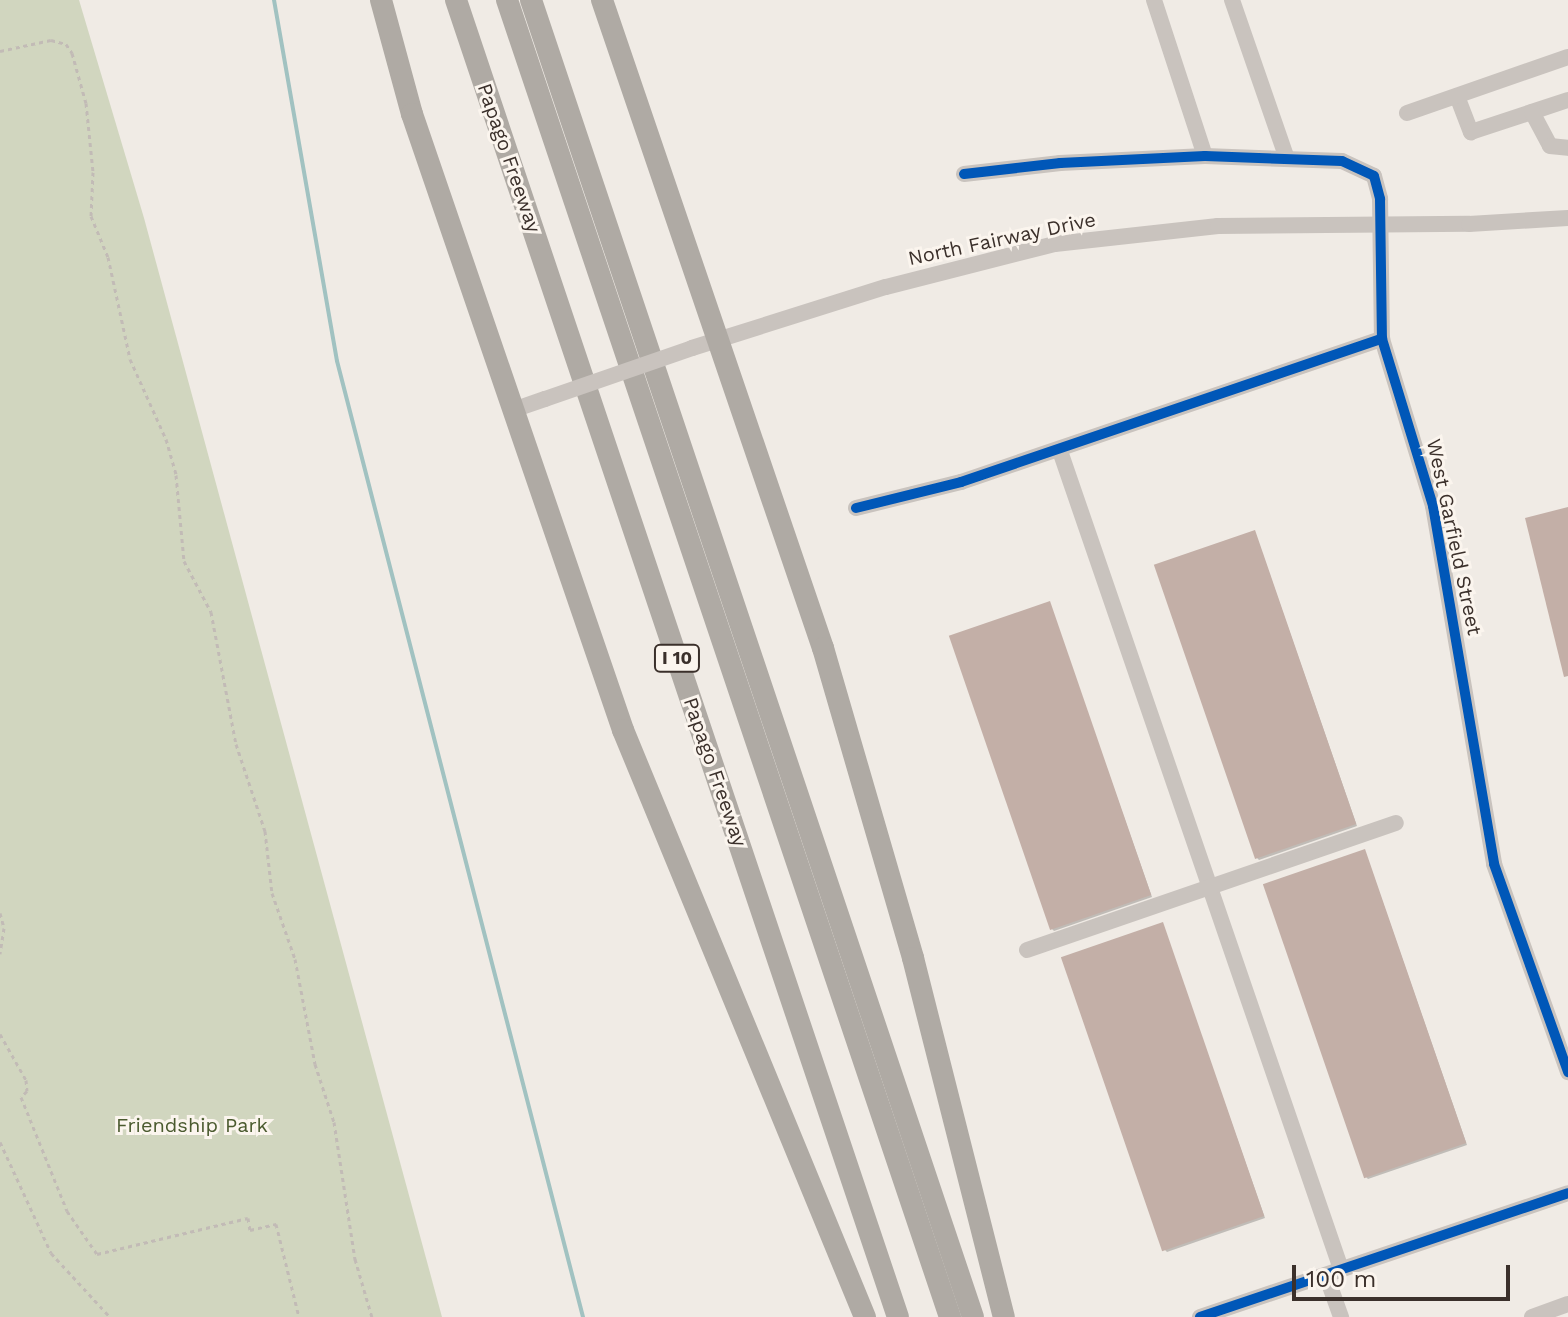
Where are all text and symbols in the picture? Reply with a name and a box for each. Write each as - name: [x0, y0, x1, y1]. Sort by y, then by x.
- street label: Papago Freeway: [472, 80, 546, 236]
- street label: North Fairway Drive: [906, 207, 1098, 271]
- street label: West Garfield Street: [1421, 437, 1487, 637]
- road number: I 10: [653, 644, 701, 672]
- street label: Papago Freeway: [678, 694, 752, 850]
- park label: Friendship Park: [116, 1113, 268, 1137]
- scale bar: [1296, 1249, 1514, 1299]
- text: 100 m: [1306, 1265, 1376, 1293]

